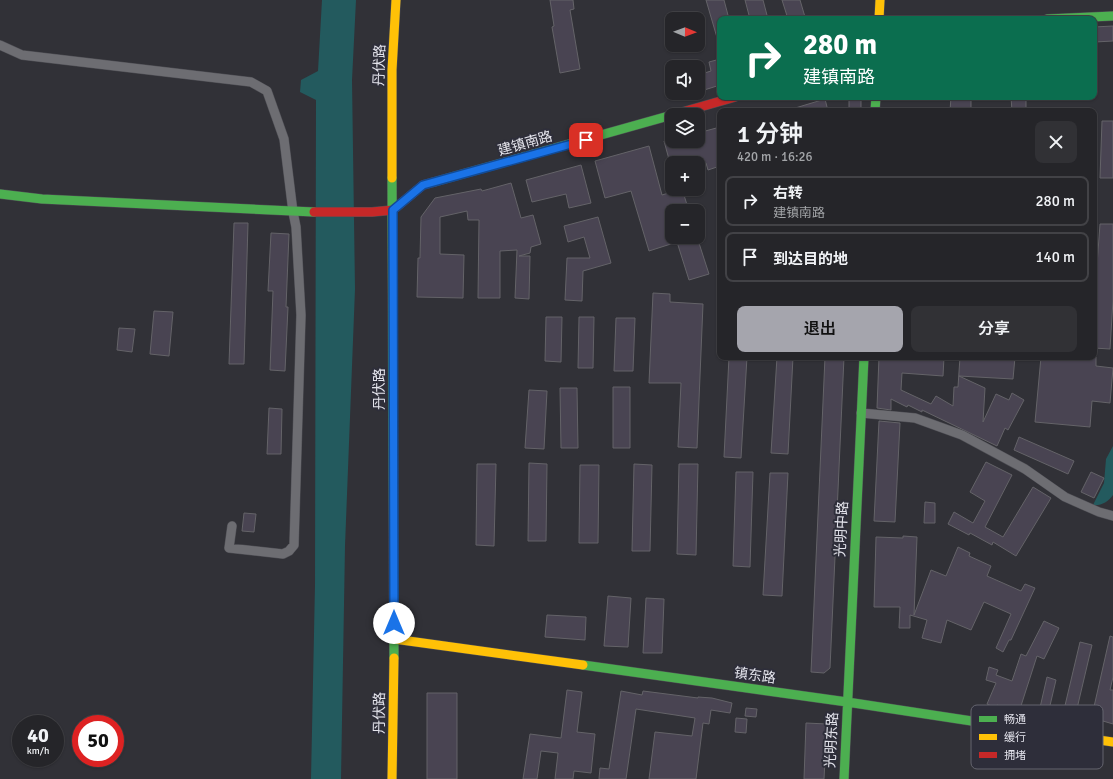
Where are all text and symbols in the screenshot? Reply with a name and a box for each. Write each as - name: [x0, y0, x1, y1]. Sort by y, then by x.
- north arrow: [665, 12, 705, 52]
- map controls: [665, 12, 705, 244]
- text: 280 m: [803, 28, 877, 62]
- icon: right: [737, 32, 789, 84]
- street label: 丹伏路: [370, 44, 389, 86]
- button: sound: [665, 60, 705, 100]
- text: 建镇南路: [803, 66, 875, 88]
- button: layers: [665, 108, 705, 148]
- text: 1 分钟: [737, 119, 803, 149]
- button: close: [1035, 121, 1077, 163]
- pin: [569, 123, 603, 157]
- street label: 建镇南路: [496, 128, 554, 159]
- icon: arrive: [575, 129, 597, 151]
- text: 420 m · 16:26: [737, 149, 813, 165]
- button: +: [665, 156, 705, 196]
- text: 右转: [773, 184, 803, 202]
- icon: right: [739, 190, 761, 212]
- text: 280 m: [1035, 192, 1075, 210]
- button: −: [665, 204, 705, 244]
- text: 建镇南路: [773, 205, 825, 221]
- icon: arrive: [739, 246, 761, 268]
- text: 140 m: [1035, 248, 1075, 266]
- text: 到达目的地: [773, 250, 848, 268]
- button: 退出: [737, 306, 903, 352]
- button: 分享: [911, 306, 1077, 352]
- street label: 丹伏路: [371, 368, 388, 410]
- street label: 光明中路: [832, 501, 851, 557]
- position arrow: [373, 602, 415, 644]
- street label: 镇东路: [733, 664, 777, 687]
- street label: 丹伏路: [371, 692, 388, 734]
- legend: [971, 705, 1103, 769]
- street label: 光明东路: [822, 712, 841, 768]
- text: 畅通: [1004, 713, 1026, 726]
- speed limit sign: 50: [72, 715, 124, 767]
- text: 40: [27, 723, 49, 748]
- text: 缓行: [1004, 731, 1026, 744]
- text: km/h: [27, 745, 49, 757]
- text: 拥堵: [1004, 749, 1026, 762]

